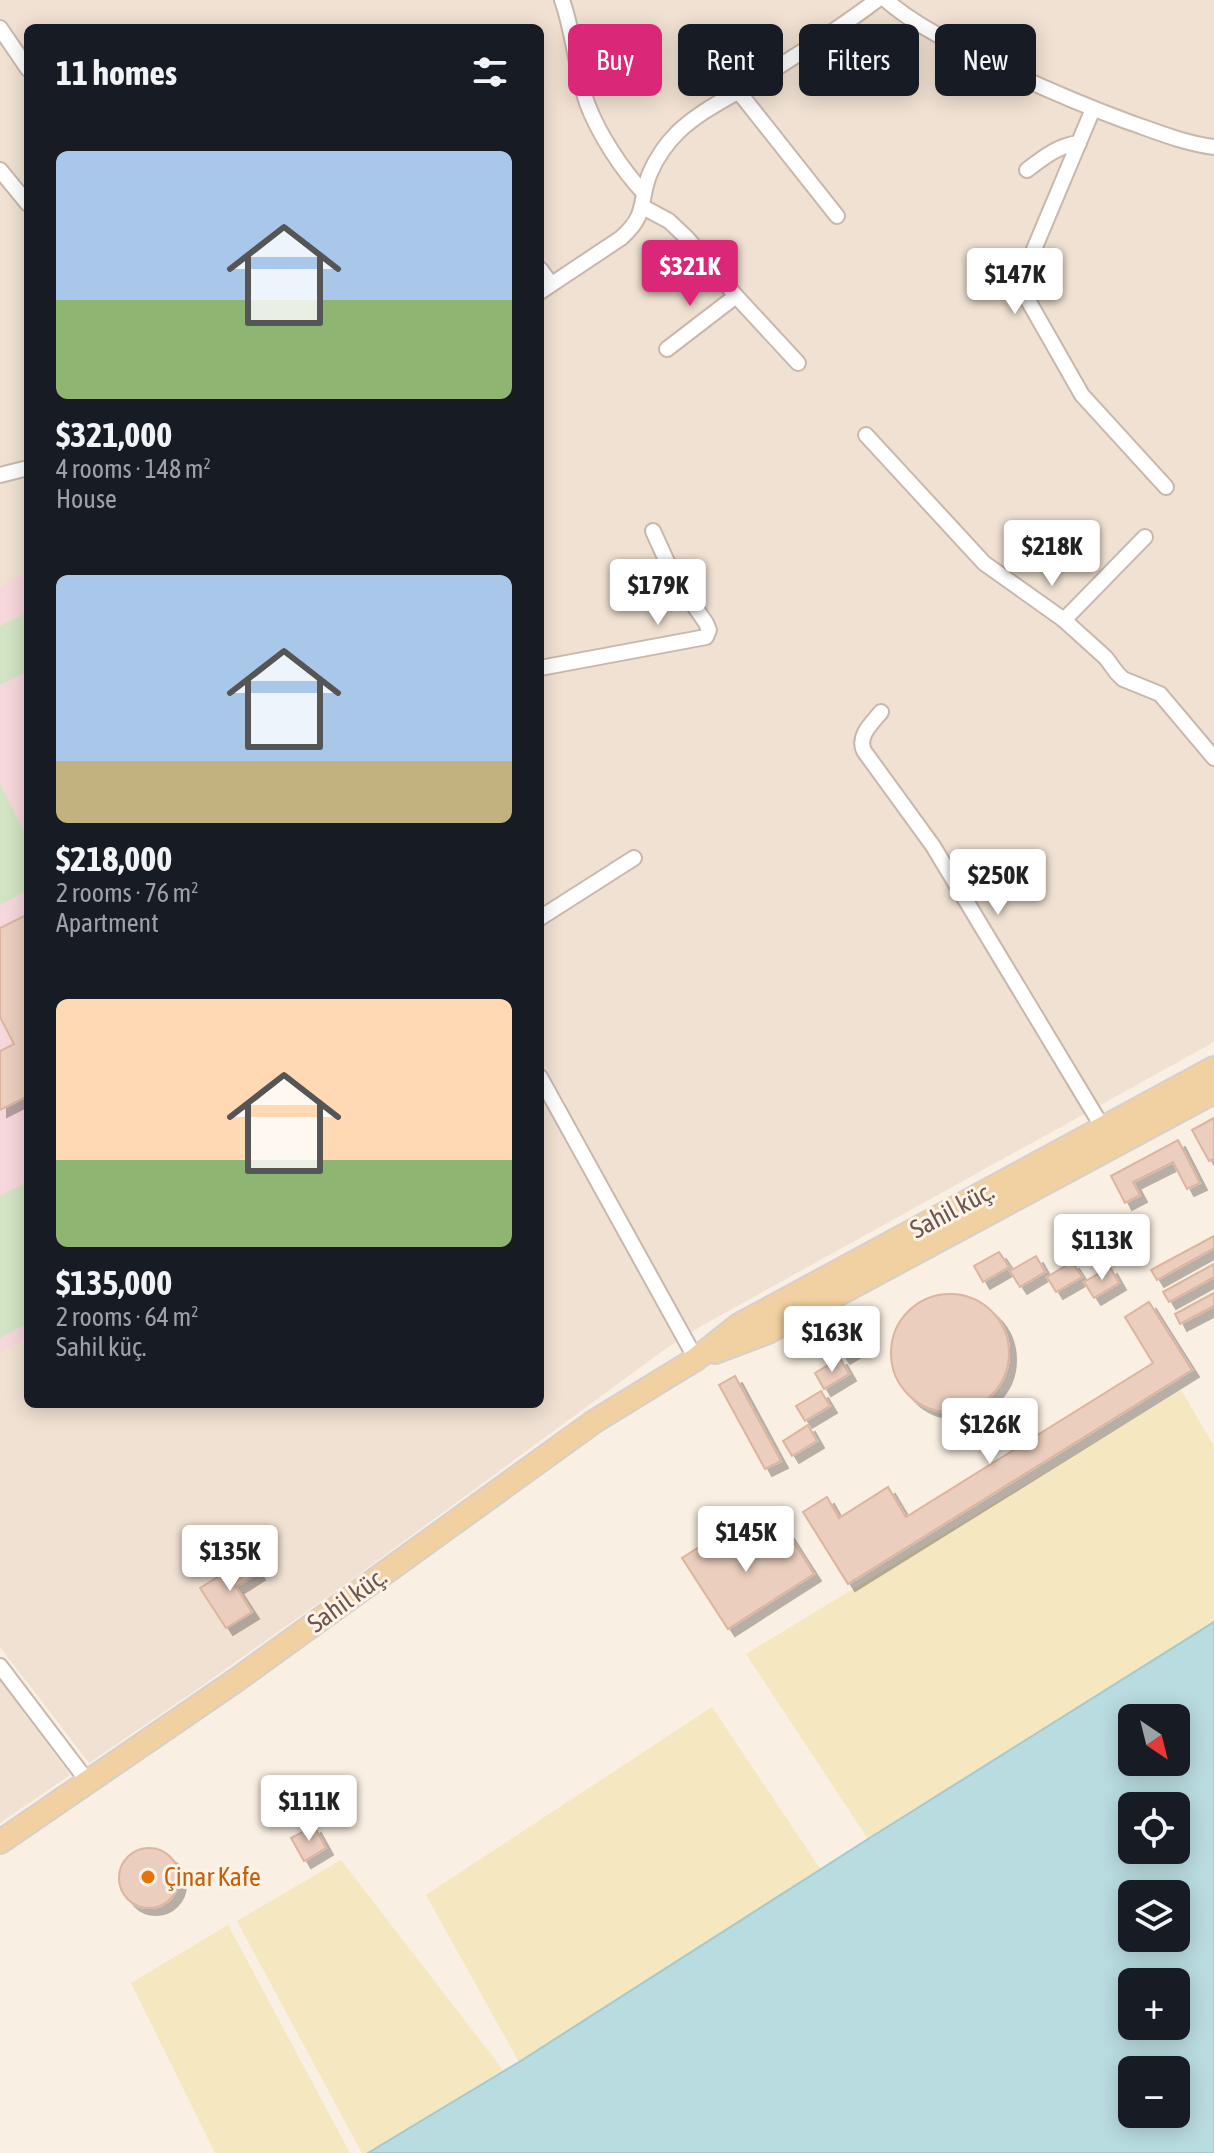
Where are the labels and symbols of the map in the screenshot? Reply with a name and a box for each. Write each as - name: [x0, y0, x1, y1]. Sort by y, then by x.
- pin: $321K: [634, 240, 746, 308]
- pin: $147K: [959, 248, 1071, 316]
- pin: $218K: [996, 520, 1108, 588]
- pin: $179K: [602, 559, 714, 627]
- pin: $250K: [942, 849, 1054, 917]
- street label: Sahil küç.: [905, 1176, 999, 1244]
- pin: $113K: [1046, 1214, 1158, 1282]
- pin: $163K: [776, 1306, 888, 1374]
- pin: $126K: [934, 1398, 1046, 1466]
- pin: $145K: [690, 1506, 802, 1574]
- pin: $135K: [174, 1525, 286, 1593]
- street label: Sahil küç.: [302, 1561, 392, 1639]
- north arrow: [1118, 1704, 1190, 1776]
- pin: $111K: [253, 1775, 365, 1843]
- place label: Çinar Kafe: [164, 1862, 261, 1892]
- marker: Çinar Kafe: [139, 1868, 157, 1886]

